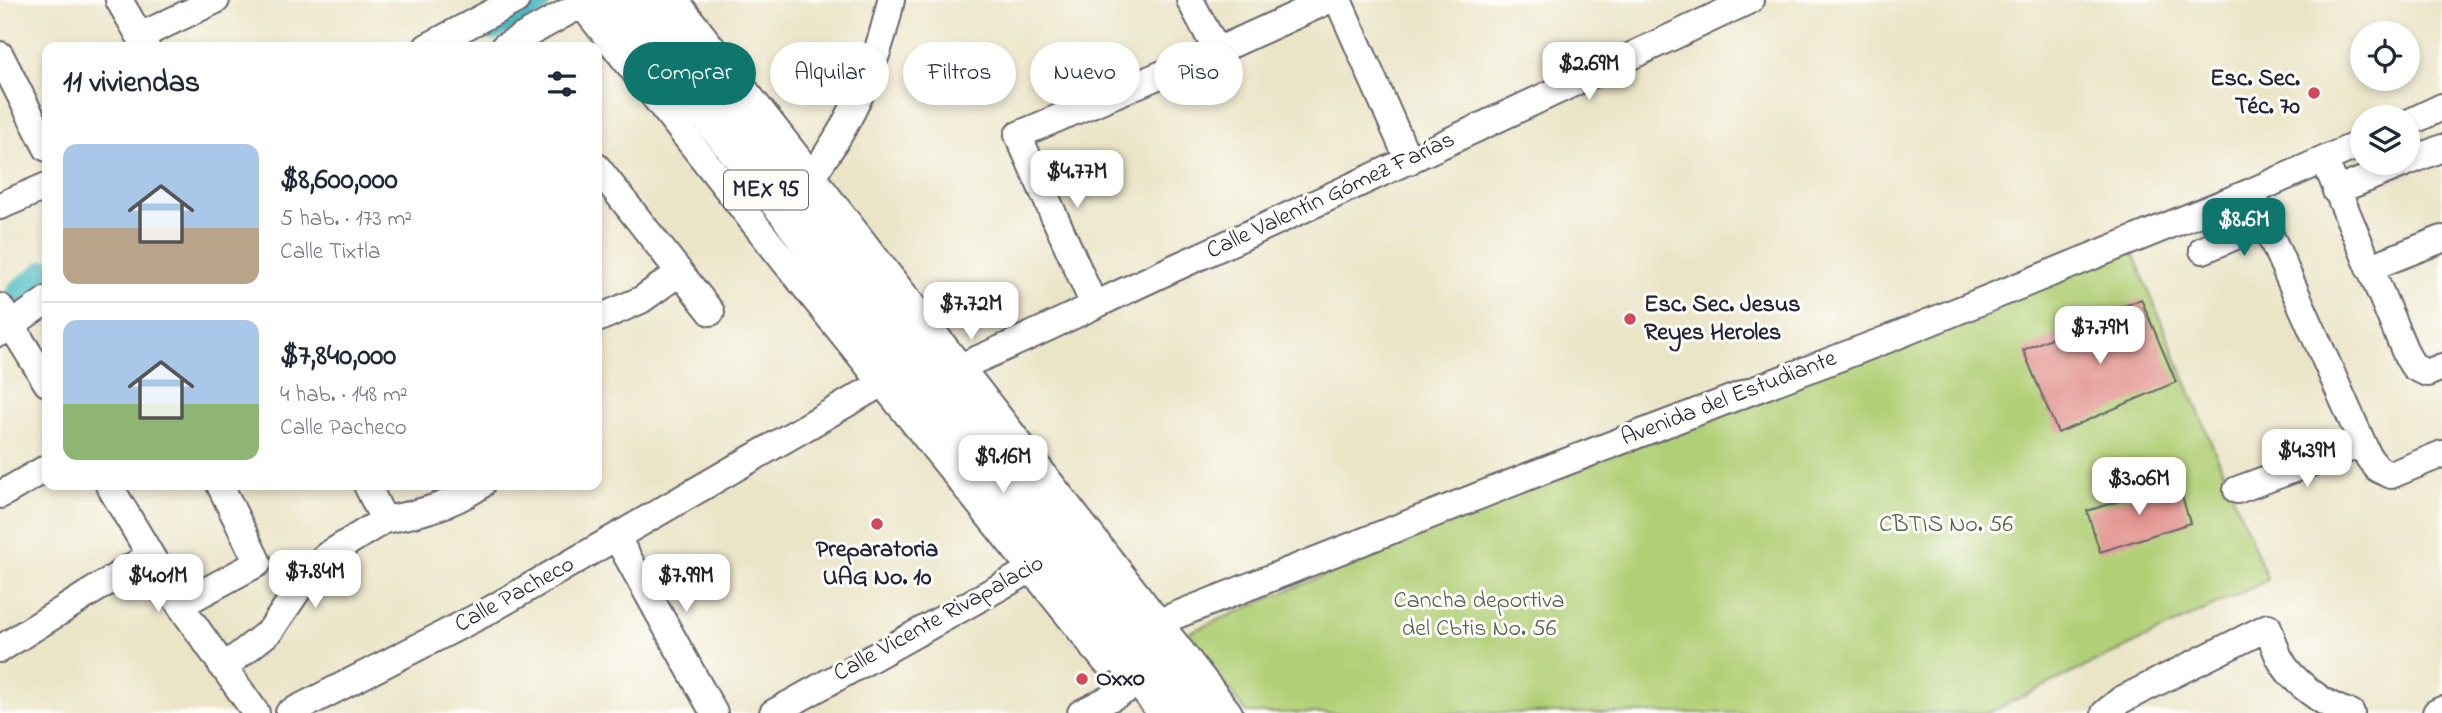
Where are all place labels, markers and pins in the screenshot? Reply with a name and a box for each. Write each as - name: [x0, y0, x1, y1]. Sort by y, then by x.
- pin: $2.69M: [1532, 42, 1646, 102]
- place label: Esc. Sec. Téc. 70: [2210, 62, 2301, 125]
- marker: Esc. Sec. Téc. 70: [2306, 85, 2322, 101]
- pin: $4.77M: [1020, 150, 1134, 210]
- pin: $8.6M: [2195, 198, 2293, 258]
- pin: $7.72M: [914, 282, 1028, 342]
- place label: Esc. Sec. Jesus Reyes Heroles: [1644, 288, 1801, 352]
- pin: $7.79M: [2043, 306, 2157, 366]
- marker: Esc. Sec. Jesus Reyes Heroles: [1622, 311, 1638, 327]
- pin: $4.39M: [2250, 430, 2364, 489]
- pin: $9.16M: [946, 435, 1060, 495]
- pin: $3.06M: [2082, 458, 2196, 517]
- marker: Preparatoria UAG No. 10: [869, 516, 885, 532]
- place label: Preparatoria UAG No. 10: [816, 533, 938, 596]
- pin: $7.84M: [258, 550, 372, 610]
- pin: $4.01M: [101, 554, 215, 614]
- pin: $7.99M: [629, 554, 743, 614]
- place label: Oxxo: [1096, 662, 1145, 697]
- marker: Oxxo: [1074, 671, 1090, 687]

